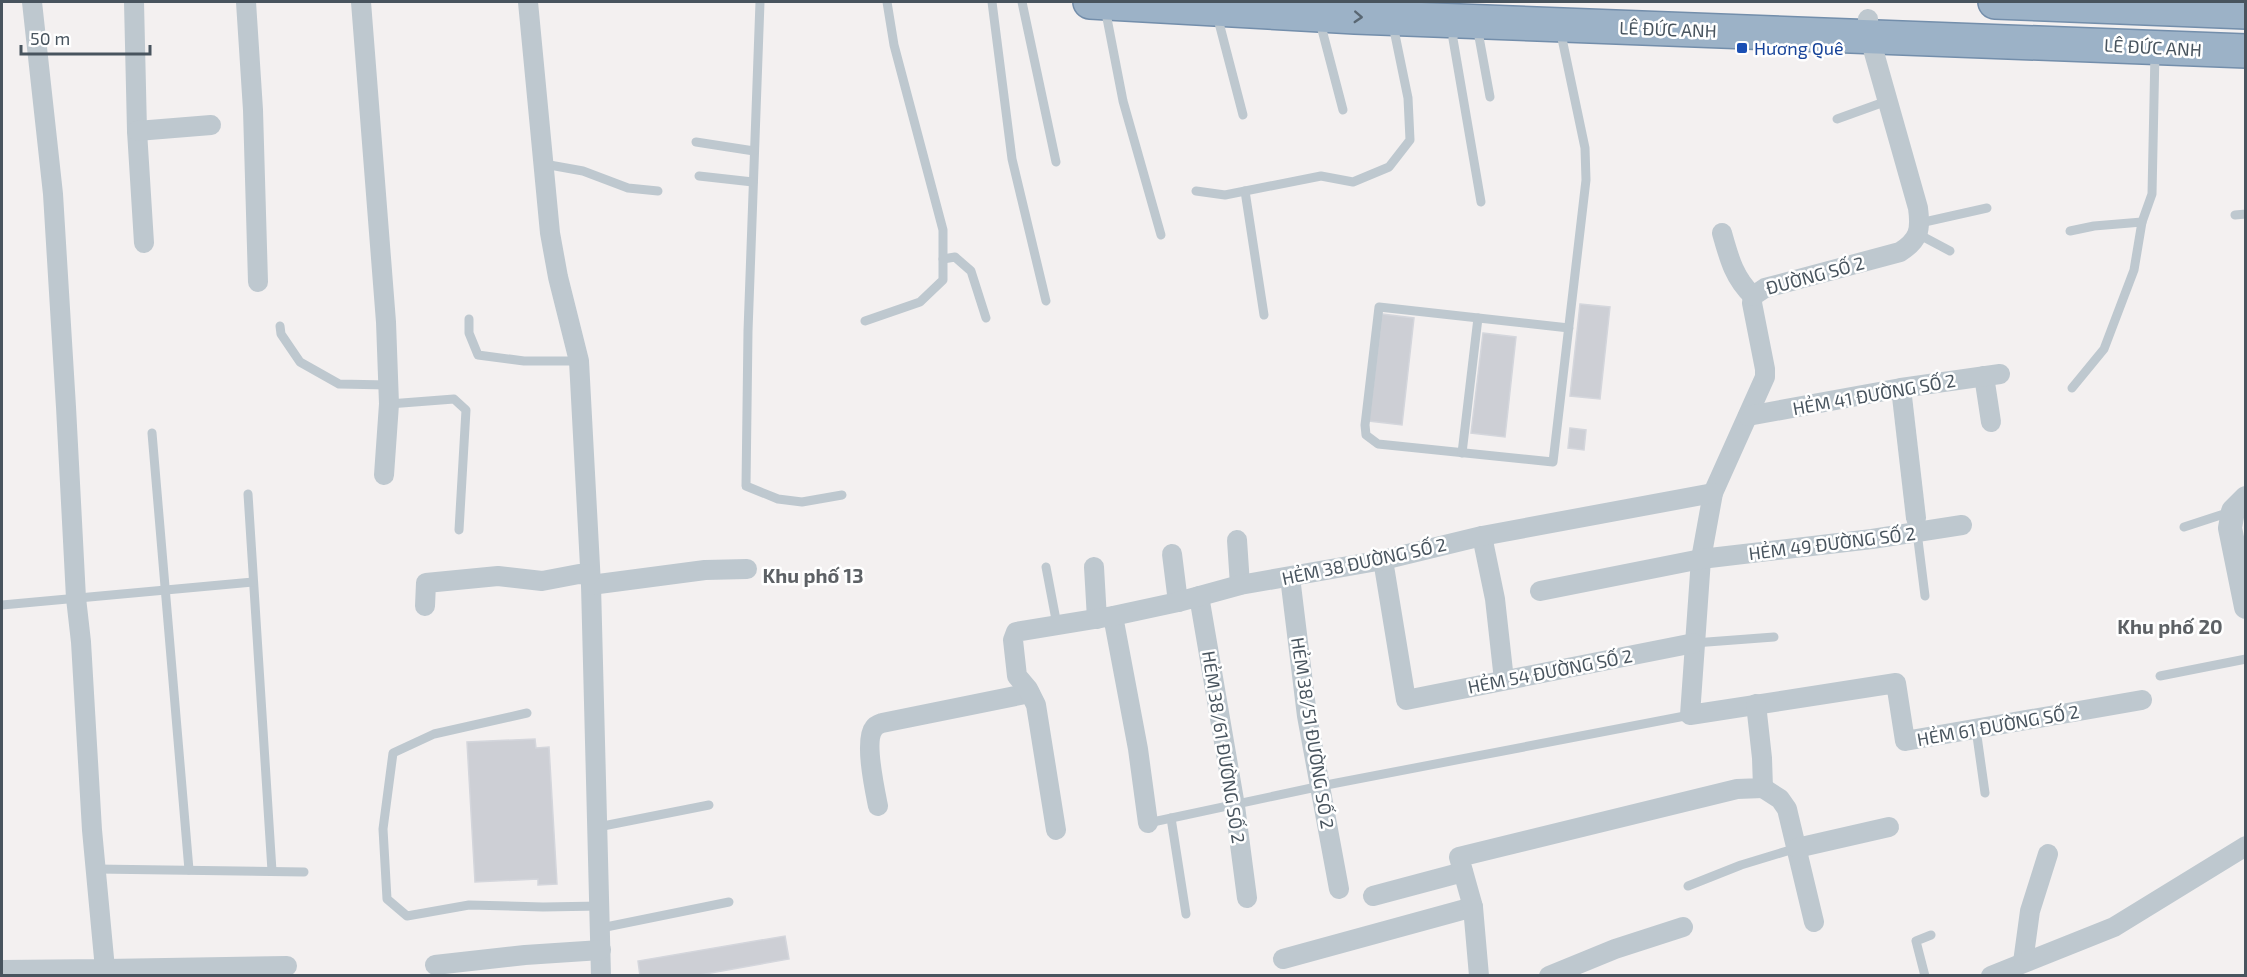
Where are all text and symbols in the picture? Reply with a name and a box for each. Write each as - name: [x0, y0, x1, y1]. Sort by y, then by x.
- one-way arrow: [1353, 10, 1362, 23]
- street label: LÊ ĐỨC ANH: [1619, 16, 1717, 42]
- scale bar: [21, 18, 150, 56]
- text: 50 m: [30, 27, 70, 49]
- street label: LÊ ĐỨC ANH: [2104, 33, 2202, 61]
- place label: Hương Quê: [1754, 37, 1844, 59]
- marker: Hương Quê: [1735, 41, 1749, 55]
- street label: ĐƯỜNG SỐ 2: [1763, 251, 1867, 299]
- street label: HẺM 41 ĐƯỜNG SỐ 2: [1791, 369, 1957, 419]
- street label: HẺM 49 ĐƯỜNG SỐ 2: [1747, 522, 1917, 564]
- street label: HẺM 38 ĐƯỜNG SỐ 2: [1280, 533, 1448, 589]
- district label: Khu phố 13: [763, 563, 864, 587]
- district label: Khu phố 20: [2117, 614, 2223, 638]
- street label: HẺM 38/51 ĐƯỜNG SỐ 2: [1287, 636, 1339, 830]
- street label: HẺM 54 ĐƯỜNG SỐ 2: [1466, 644, 1634, 698]
- street label: HẺM 38/61 ĐƯỜNG SỐ 2: [1198, 649, 1250, 845]
- street label: HẺM 61 ĐƯỜNG SỐ 2: [1915, 700, 2081, 750]

